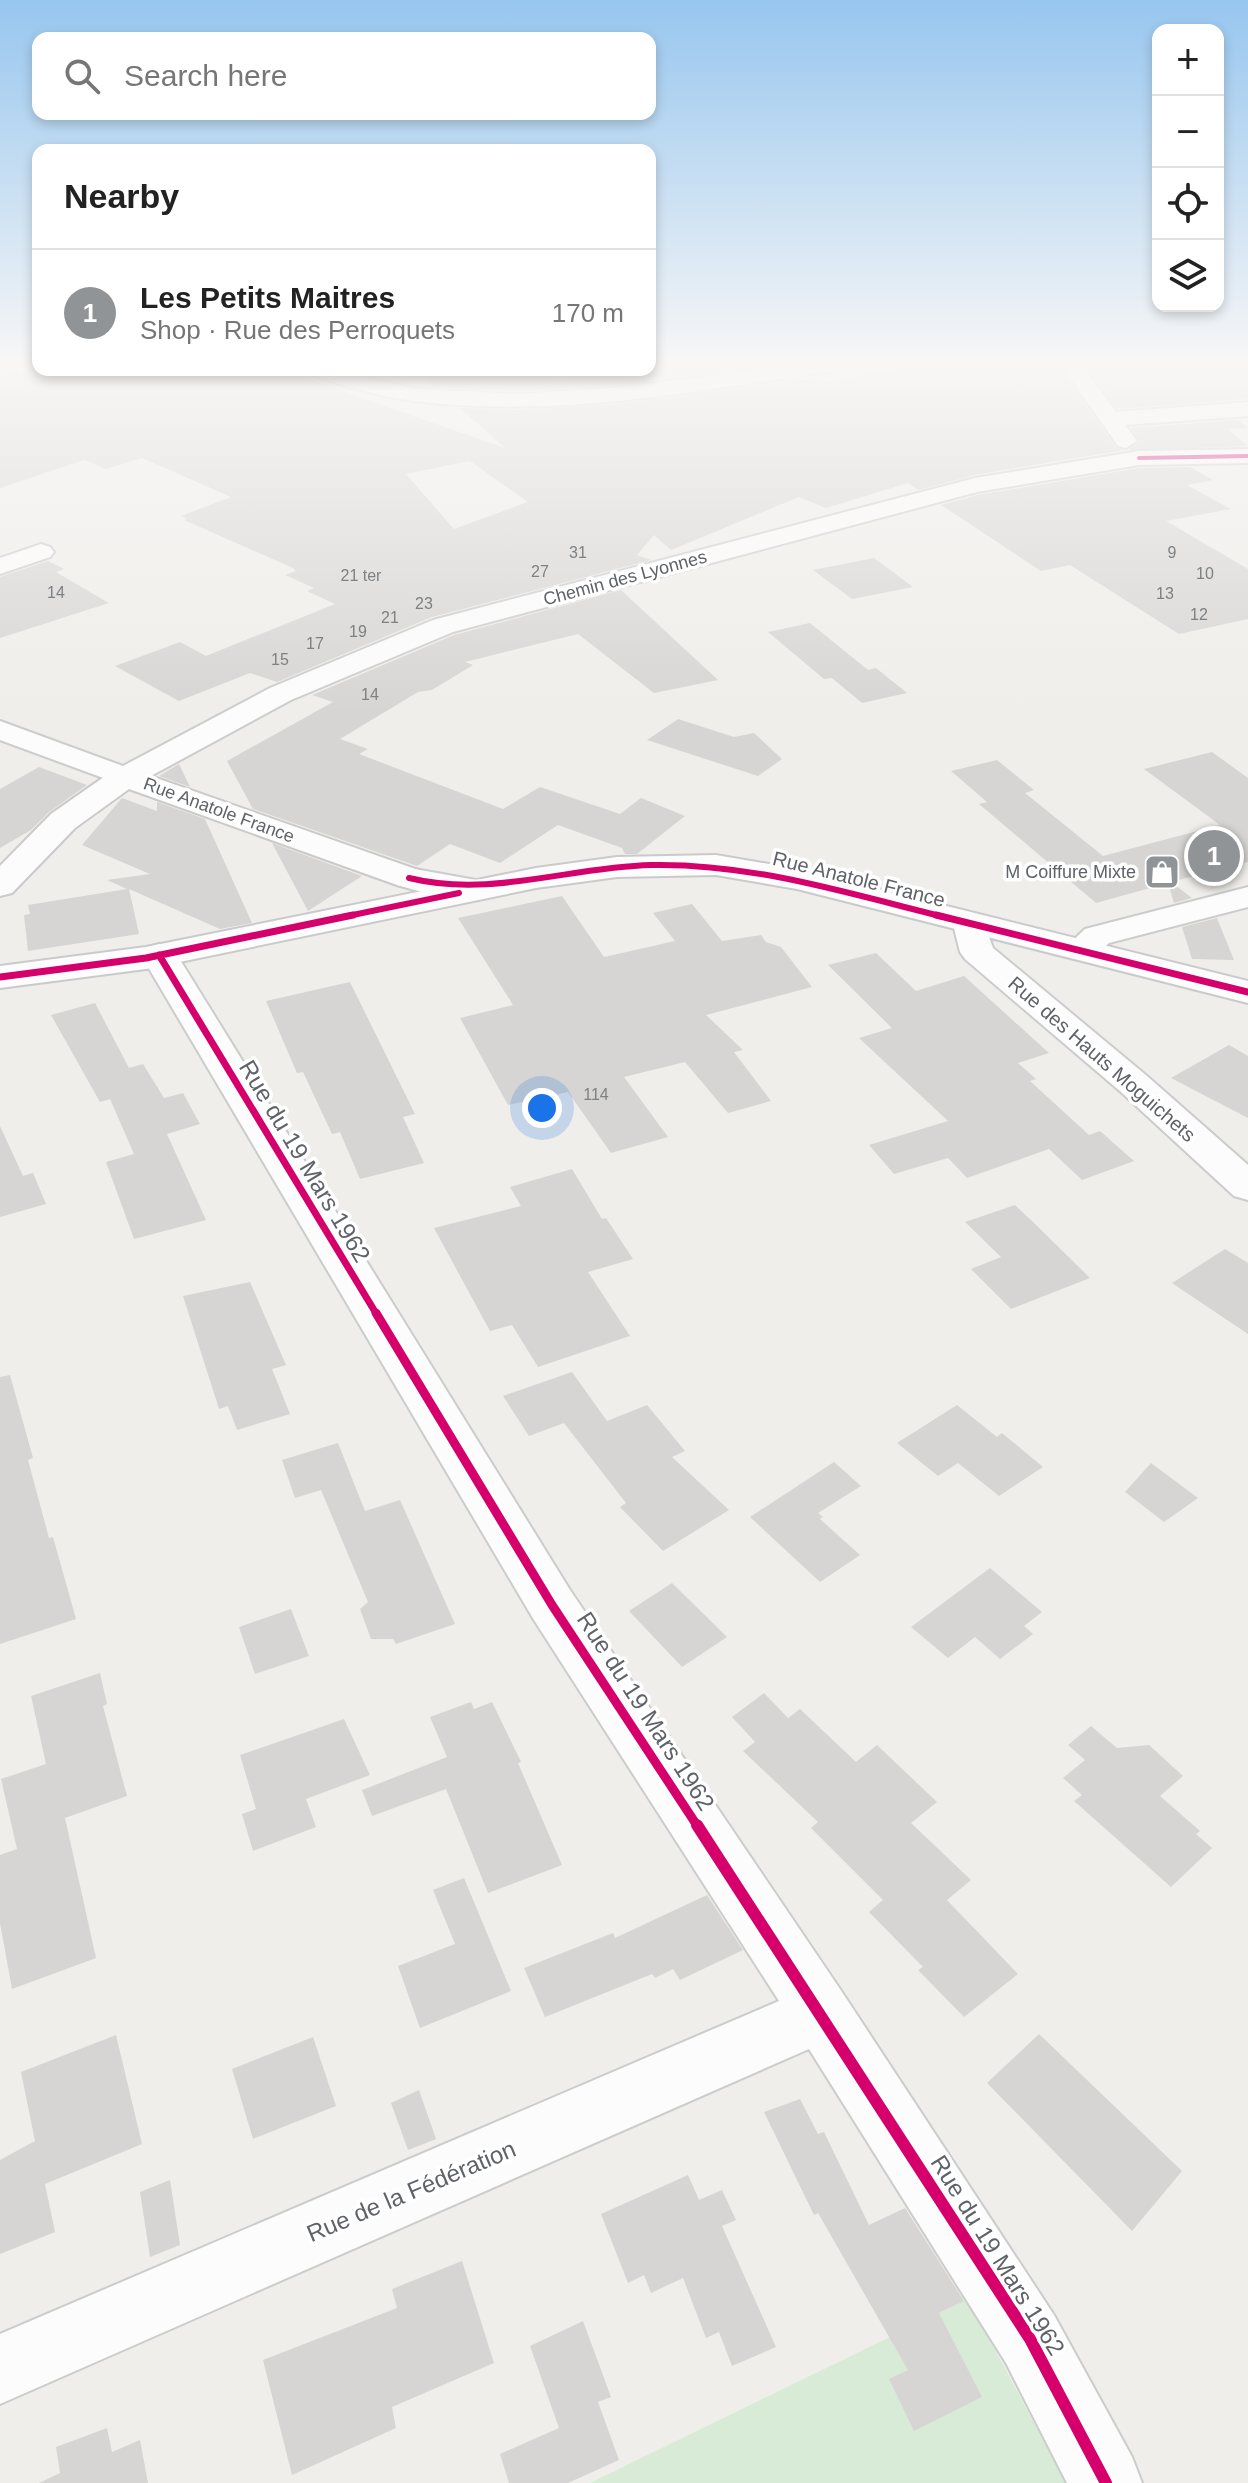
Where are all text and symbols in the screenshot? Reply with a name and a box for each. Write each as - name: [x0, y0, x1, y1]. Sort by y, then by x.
- map controls: [1152, 24, 1224, 312]
- button: +: [1152, 24, 1224, 96]
- search box: [32, 32, 656, 120]
- icon: search: [60, 54, 104, 98]
- text: Search here: [124, 59, 287, 92]
- button: −: [1152, 96, 1224, 168]
- button: locate: [1152, 168, 1224, 240]
- text: Nearby: [64, 177, 179, 215]
- button: layers: [1152, 240, 1224, 312]
- text: Les Petits Maitres: [140, 281, 395, 314]
- text: 1: [83, 298, 97, 328]
- text: 170 m: [552, 298, 624, 328]
- text: Shop · Rue des Perroquets: [140, 315, 455, 345]
- house number: 31: [569, 544, 587, 561]
- house number: 9: [1168, 544, 1177, 561]
- street label: Chemin des Lyonnes: [541, 547, 709, 609]
- house number: 27: [531, 563, 549, 580]
- house number: 10: [1196, 565, 1214, 582]
- house number: 21 ter: [341, 567, 382, 584]
- house number: 14: [47, 584, 65, 601]
- house number: 13: [1156, 585, 1174, 602]
- house number: 23: [415, 595, 433, 612]
- house number: 12: [1190, 606, 1208, 623]
- house number: 21: [381, 609, 399, 626]
- house number: 19: [349, 623, 367, 640]
- house number: 17: [306, 635, 324, 652]
- house number: 15: [271, 651, 289, 668]
- house number: 14: [361, 686, 379, 703]
- street label: Rue Anatole France: [141, 773, 297, 847]
- pin: 1: [1188, 826, 1240, 886]
- street label: Rue Anatole France: [771, 847, 947, 911]
- shop icon: M Coiffure Mixte: [1143, 853, 1181, 891]
- place label: M Coiffure Mixte: [1005, 862, 1136, 882]
- street label: Rue des Hauts Moguichets: [1004, 972, 1200, 1146]
- street label: Rue du 19 Mars 1962: [234, 1055, 376, 1267]
- house number: 114: [583, 1086, 609, 1103]
- your location: [522, 1088, 562, 1128]
- street label: Rue du 19 Mars 1962: [572, 1607, 720, 1815]
- street label: Rue de la Fédération: [303, 2135, 519, 2247]
- street label: Rue du 19 Mars 1962: [925, 2150, 1071, 2360]

